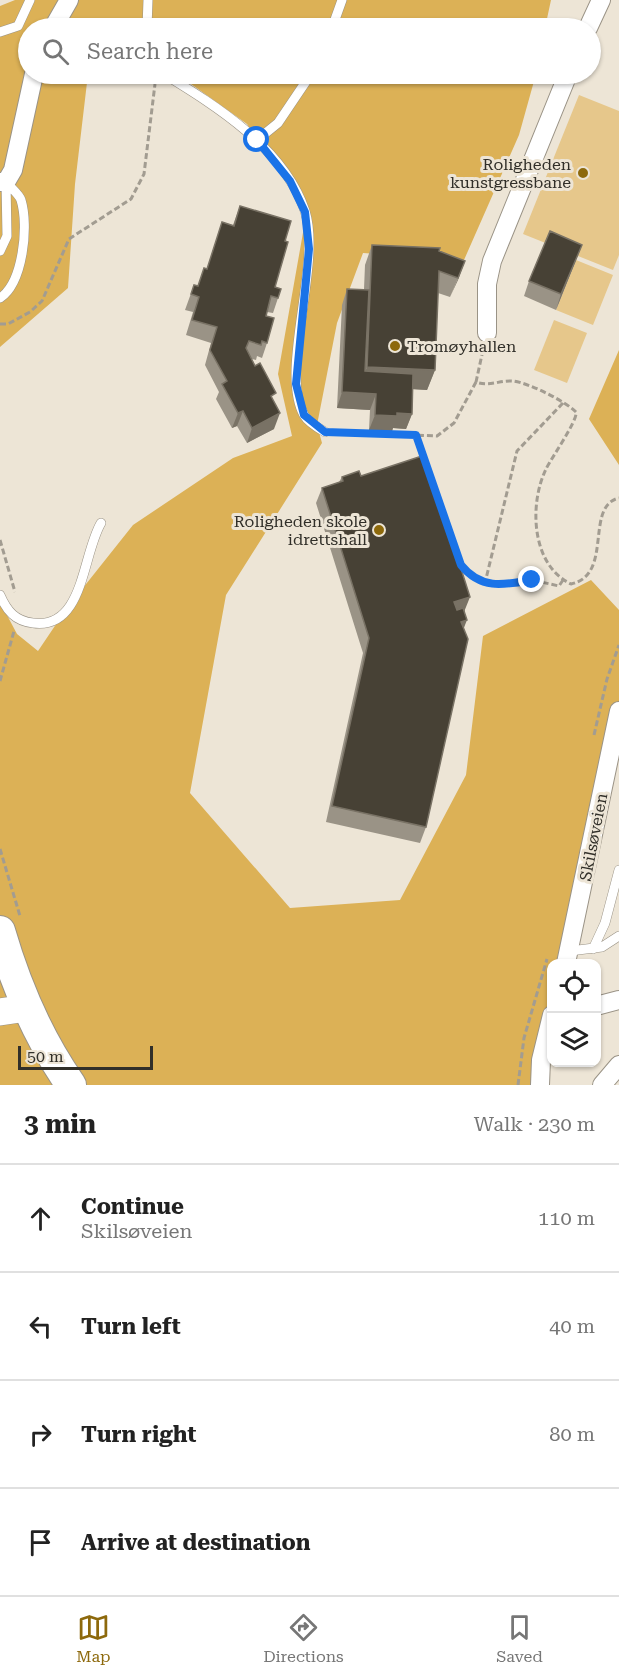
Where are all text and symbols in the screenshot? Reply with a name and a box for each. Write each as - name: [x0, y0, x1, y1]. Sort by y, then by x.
- search box: [18, 18, 601, 84]
- icon: search: [39, 35, 72, 68]
- text: Search here: [87, 39, 213, 64]
- route start: [243, 126, 269, 152]
- place label: Roligheden kunstgressbane: [450, 155, 571, 192]
- marker: Roligheden kunstgressbane: [576, 166, 590, 180]
- place label: Tromøyhallen: [407, 337, 516, 356]
- marker: Tromøyhallen: [388, 339, 402, 353]
- place label: Roligheden skole idrettshall: [234, 512, 367, 549]
- marker: Roligheden skole idrettshall: [372, 523, 386, 537]
- route end: [518, 566, 544, 592]
- street label: Skilsøveien: [576, 792, 611, 883]
- map controls: [547, 959, 601, 1067]
- button: locate: [547, 959, 601, 1013]
- button: layers: [547, 1013, 601, 1067]
- scale bar: [18, 1043, 153, 1070]
- text: 50 m: [27, 1047, 64, 1066]
- text: 3 min: [24, 1109, 96, 1139]
- text: Walk · 230 m: [474, 1112, 595, 1136]
- text: Continue: [81, 1194, 184, 1219]
- icon: ahead: [24, 1202, 57, 1235]
- text: 110 m: [538, 1206, 595, 1230]
- text: Skilsøveien: [81, 1219, 192, 1243]
- icon: left: [24, 1310, 57, 1343]
- text: Turn left: [81, 1314, 181, 1339]
- text: 40 m: [549, 1314, 595, 1338]
- icon: right: [24, 1418, 57, 1451]
- text: Turn right: [81, 1422, 196, 1447]
- text: 80 m: [549, 1422, 595, 1446]
- icon: arrive: [24, 1526, 57, 1559]
- text: Arrive at destination: [81, 1530, 310, 1555]
- tab: Map: [76, 1611, 111, 1666]
- tab: Directions: [263, 1611, 344, 1666]
- tab: Saved: [496, 1611, 543, 1666]

